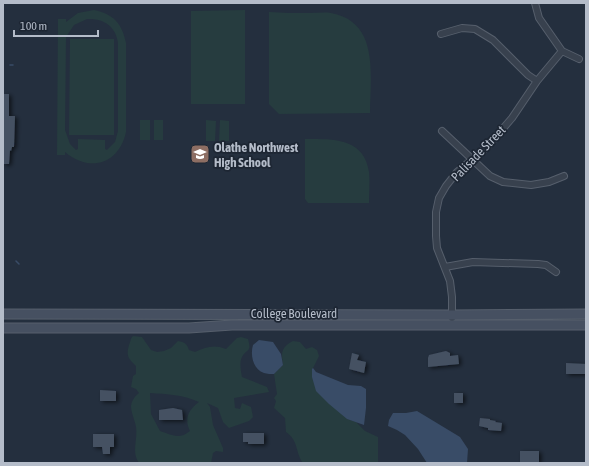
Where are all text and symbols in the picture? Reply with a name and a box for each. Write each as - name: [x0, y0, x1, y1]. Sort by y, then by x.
- scale bar: [14, 12, 98, 38]
- text: 100 m: [20, 19, 47, 33]
- street label: Palisade Street: [448, 122, 509, 184]
- place label: Olathe Northwest High School: [214, 140, 298, 170]
- school or university icon: Olathe Northwest High School: [189, 143, 211, 165]
- street label: College Boulevard: [251, 306, 337, 321]

